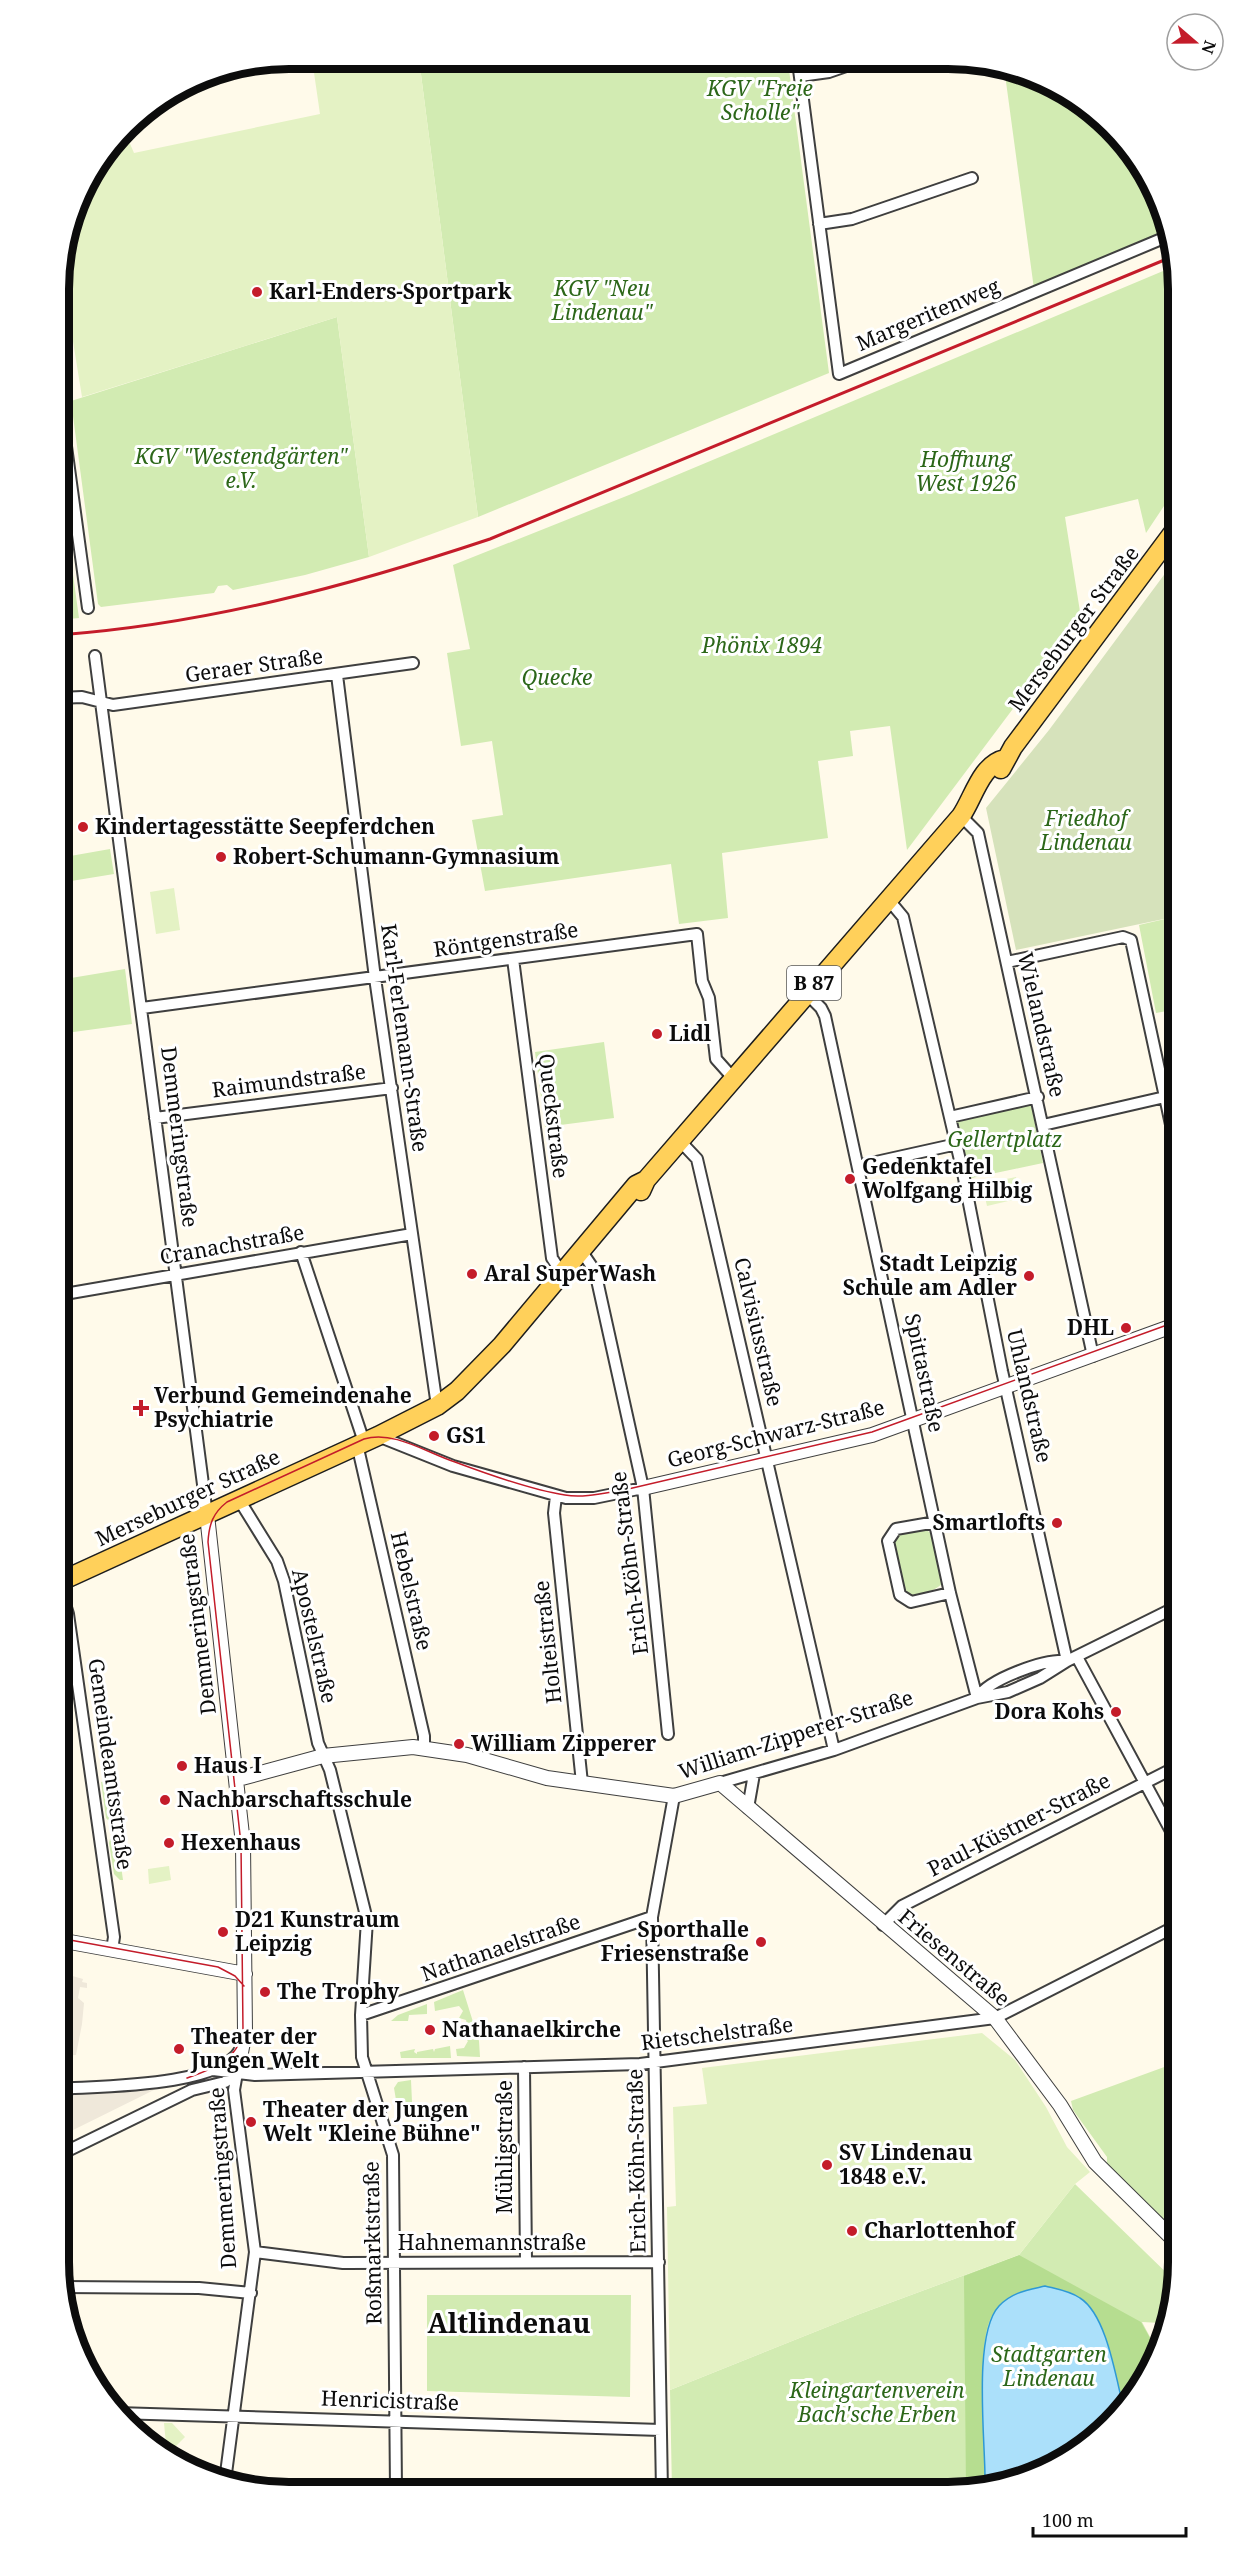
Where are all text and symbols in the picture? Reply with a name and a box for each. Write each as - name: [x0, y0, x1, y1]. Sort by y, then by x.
- north arrow: [1165, 12, 1225, 72]
- text: N: [1196, 37, 1222, 57]
- park label: KGV "Freie Scholle": [706, 74, 813, 126]
- street label: Margeritenweg: [852, 271, 1004, 357]
- park label: KGV "Neu Lindenau": [551, 274, 654, 326]
- place label: Karl-Enders-Sportpark: [269, 277, 512, 305]
- marker: Karl-Enders-Sportpark: [250, 285, 264, 299]
- park label: KGV "Westendgärten" e.V.: [134, 442, 349, 494]
- park label: Hoffnung West 1926: [916, 445, 1017, 497]
- street label: Merseburger Straße: [1002, 540, 1145, 717]
- park label: Phönix 1894: [701, 631, 823, 659]
- street label: Geraer Straße: [183, 641, 325, 689]
- park label: Quecke: [522, 663, 592, 691]
- park label: Friedhof Lindenau: [1039, 804, 1132, 856]
- place label: Kindertagesstätte Seepferdchen: [95, 812, 435, 840]
- marker: Kindertagesstätte Seepferdchen: [76, 820, 90, 834]
- place label: Robert-Schumann-Gymnasium: [233, 842, 560, 870]
- marker: Robert-Schumann-Gymnasium: [214, 850, 228, 864]
- street label: Röntgenstraße: [432, 915, 580, 963]
- street label: Karl-Ferlemann-Straße: [375, 922, 435, 1154]
- street label: Wielandstraße: [1012, 950, 1072, 1100]
- road number: B 87: [787, 966, 841, 1000]
- place label: Lidl: [669, 1019, 712, 1047]
- marker: Lidl: [650, 1027, 664, 1041]
- street label: Demmeringstraße: [155, 1045, 205, 1229]
- street label: Queckstraße: [532, 1052, 576, 1180]
- street label: Raimundstraße: [210, 1057, 367, 1103]
- park label: Gellertplatz: [947, 1125, 1063, 1153]
- place label: Gedenktafel Wolfgang Hilbig: [862, 1152, 1033, 1204]
- marker: Gedenktafel Wolfgang Hilbig: [843, 1172, 857, 1186]
- street label: Cranachstraße: [157, 1218, 306, 1270]
- place label: Stadt Leipzig Schule am Adler: [843, 1249, 1017, 1301]
- street label: Calvisiusstraße: [728, 1255, 790, 1409]
- place label: Aral SuperWash: [484, 1259, 656, 1287]
- marker: Aral SuperWash: [465, 1267, 479, 1281]
- marker: Stadt Leipzig Schule am Adler: [1022, 1269, 1036, 1283]
- street label: Spittastraße: [899, 1311, 951, 1435]
- place label: DHL: [1067, 1313, 1114, 1341]
- marker: DHL: [1119, 1321, 1133, 1335]
- street label: Uhlandstraße: [1001, 1326, 1059, 1465]
- place label: Verbund Gemeindenahe Psychiatrie: [154, 1381, 412, 1433]
- street label: Georg-Schwarz-Straße: [664, 1392, 887, 1474]
- marker: Verbund Gemeindenahe Psychiatrie: [132, 1399, 150, 1417]
- place label: GS1: [446, 1421, 486, 1449]
- marker: GS1: [427, 1429, 441, 1443]
- street label: Merseburger Straße: [91, 1442, 284, 1552]
- street label: Erich-Köhn-Straße: [604, 1470, 654, 1656]
- place label: Smartlofts: [933, 1508, 1045, 1536]
- marker: Smartlofts: [1050, 1516, 1064, 1530]
- street label: Hebelstraße: [385, 1528, 439, 1653]
- street label: Demmeringstraße: [172, 1532, 222, 1716]
- street label: Apostelstraße: [286, 1566, 344, 1706]
- street label: Holteistraße: [527, 1579, 567, 1705]
- street label: Gemeindeamtsstraße: [82, 1656, 140, 1871]
- street label: William-Zipperer-Straße: [675, 1683, 917, 1785]
- place label: Dora Kohs: [994, 1697, 1104, 1725]
- marker: Dora Kohs: [1109, 1705, 1123, 1719]
- place label: William Zipperer: [471, 1729, 656, 1757]
- marker: William Zipperer: [452, 1737, 466, 1751]
- place label: Haus I: [194, 1751, 262, 1779]
- marker: Haus I: [175, 1759, 189, 1773]
- street label: Paul-Küstner-Straße: [922, 1766, 1115, 1882]
- place label: Nachbarschaftsschule: [177, 1785, 412, 1813]
- marker: Nachbarschaftsschule: [158, 1793, 172, 1807]
- place label: Hexenhaus: [181, 1828, 301, 1856]
- marker: Hexenhaus: [162, 1836, 176, 1850]
- street label: Friesenstraße: [893, 1902, 1016, 2012]
- place label: D21 Kunstraum Leipzig: [235, 1905, 400, 1957]
- street label: Nathanaelstraße: [417, 1907, 584, 1987]
- place label: Sporthalle Friesenstraße: [601, 1915, 749, 1967]
- marker: D21 Kunstraum Leipzig: [216, 1925, 230, 1939]
- marker: Sporthalle Friesenstraße: [754, 1935, 768, 1949]
- place label: The Trophy: [277, 1977, 400, 2005]
- marker: The Trophy: [258, 1985, 272, 1999]
- street label: Rietschelstraße: [639, 2010, 795, 2056]
- place label: Nathanaelkirche: [442, 2015, 621, 2043]
- place label: Theater der Jungen Welt: [190, 2022, 320, 2074]
- marker: Nathanaelkirche: [423, 2023, 437, 2037]
- marker: Theater der Jungen Welt: [172, 2042, 186, 2056]
- street label: Erich-Köhn-Straße: [620, 2068, 652, 2254]
- street label: Mühligstraße: [490, 2080, 518, 2214]
- street label: Demmeringstraße: [202, 2086, 242, 2270]
- place label: Theater der Jungen Welt "Kleine Bühne": [263, 2095, 481, 2147]
- marker: Theater der Jungen Welt "Kleine Bühne": [244, 2115, 258, 2129]
- place label: SV Lindenau 1848 e.V.: [839, 2138, 972, 2190]
- marker: SV Lindenau 1848 e.V.: [820, 2158, 834, 2172]
- street label: Roßmarktstraße: [357, 2161, 387, 2325]
- place label: Charlottenhof: [864, 2216, 1017, 2244]
- marker: Charlottenhof: [845, 2224, 859, 2238]
- street label: Hahnemannstraße: [398, 2228, 586, 2256]
- district label: Altlindenau: [428, 2304, 590, 2341]
- park label: Stadtgarten Lindenau: [991, 2340, 1107, 2392]
- park label: Kleingartenverein Bach'sche Erben: [788, 2376, 965, 2428]
- street label: Henricistraße: [321, 2384, 460, 2416]
- scale bar: [1033, 2500, 1186, 2538]
- text: 100 m: [1042, 2508, 1094, 2532]

